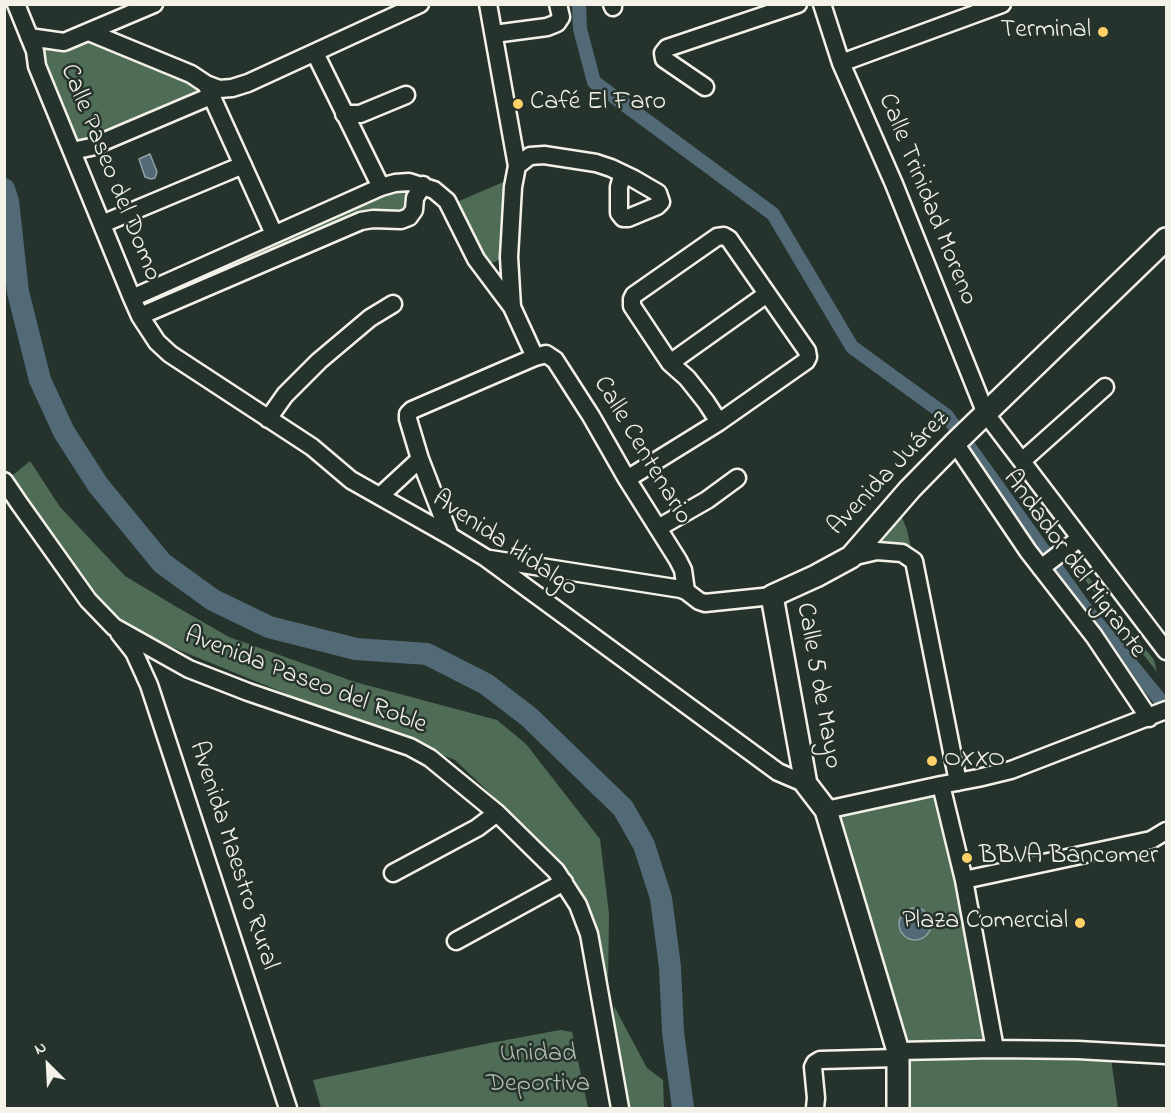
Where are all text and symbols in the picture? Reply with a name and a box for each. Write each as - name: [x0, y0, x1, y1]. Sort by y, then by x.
- place label: Terminal: [1000, 16, 1091, 48]
- marker: Terminal: [1096, 25, 1110, 39]
- street label: Calle Paseo del Domo: [51, 60, 167, 286]
- place label: Café El Faro: [530, 88, 666, 120]
- street label: Calle Trinidad Moreno: [869, 90, 983, 310]
- marker: Café El Faro: [511, 97, 525, 111]
- street label: Calle Centenario: [585, 371, 697, 531]
- street label: Avenida Juárez: [822, 405, 958, 543]
- street label: Andador del Migrante: [994, 465, 1152, 665]
- street label: Avenida Hidalgo: [425, 485, 583, 605]
- street label: Calle 5 de Mayo: [787, 601, 847, 771]
- street label: Avenida Paseo del Roble: [180, 621, 430, 743]
- street label: Avenida Maestro Rural: [180, 738, 284, 974]
- place label: OXXO: [944, 745, 1005, 777]
- marker: OXXO: [925, 754, 939, 768]
- place label: BBVA Bancomer: [979, 842, 1158, 874]
- marker: BBVA Bancomer: [960, 851, 974, 865]
- place label: Plaza Comercial: [902, 907, 1068, 939]
- marker: Plaza Comercial: [1073, 916, 1087, 930]
- north arrow: [18, 1035, 78, 1095]
- text: N: [31, 1035, 50, 1062]
- park label: Unidad Deportiva: [486, 1040, 590, 1102]

